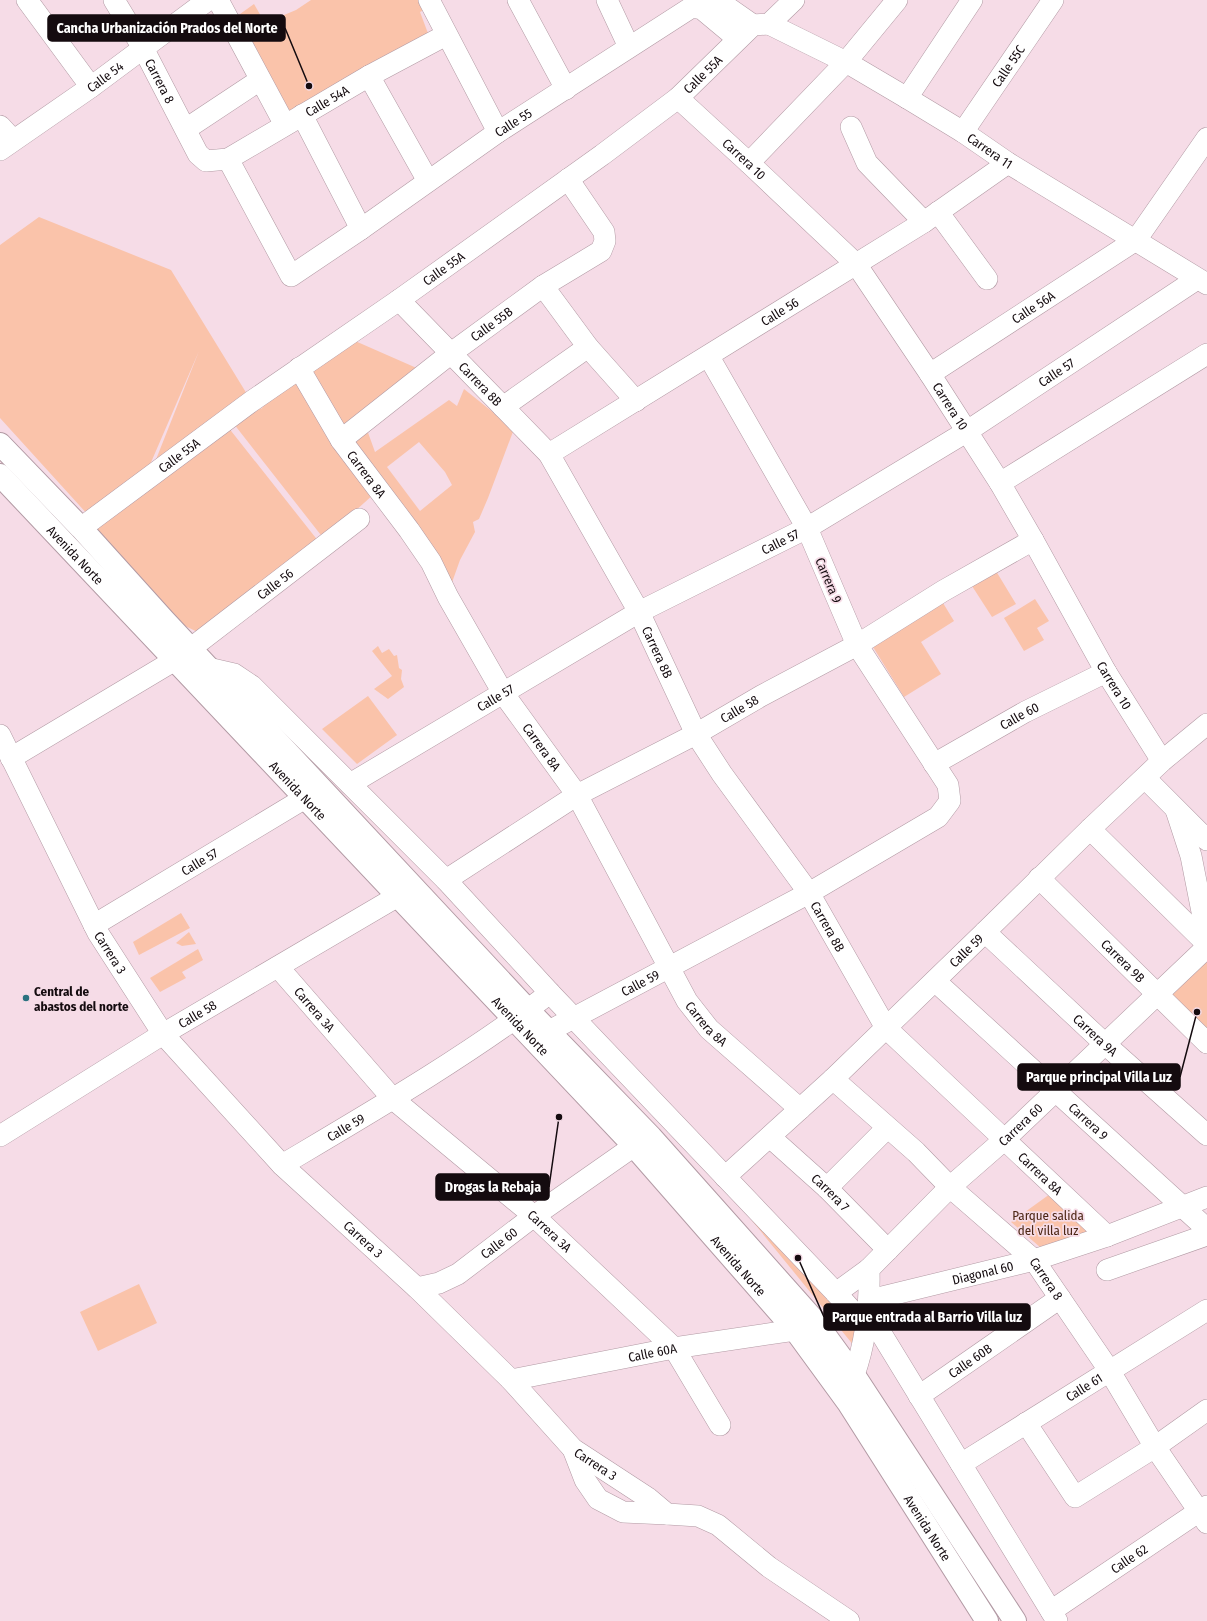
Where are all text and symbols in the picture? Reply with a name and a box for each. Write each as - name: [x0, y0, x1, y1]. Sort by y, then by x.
- callout: Cancha Urbanización Prados del Norte: [48, 15, 285, 41]
- text: Cancha Urbanización Prados del Norte: [56, 20, 278, 37]
- street label: Calle 55C: [989, 42, 1028, 90]
- street label: Calle 55A: [680, 52, 725, 97]
- street label: Carrera 8: [142, 56, 177, 106]
- street label: Calle 54: [84, 59, 126, 95]
- street label: Calle 54A: [303, 82, 352, 120]
- street label: Calle 55: [492, 105, 535, 140]
- street label: Carrera 11: [964, 130, 1015, 172]
- street label: Carrera 10: [719, 136, 769, 183]
- street label: Calle 55A: [420, 249, 468, 289]
- street label: Calle 56A: [1009, 288, 1058, 327]
- street label: Calle 56: [758, 295, 801, 329]
- street label: Calle 55B: [468, 304, 515, 344]
- street label: Calle 57: [1036, 355, 1077, 390]
- street label: Carrera 8B: [456, 359, 505, 409]
- street label: Carrera 10: [929, 380, 971, 433]
- street label: Calle 55A: [156, 435, 203, 476]
- street label: Carrera 8A: [344, 448, 389, 501]
- street label: Avenida Norte: [44, 523, 107, 588]
- street label: Calle 57: [759, 526, 802, 558]
- street label: Carrera 9: [812, 555, 845, 605]
- street label: Calle 56: [254, 566, 296, 603]
- street label: Carrera 8B: [639, 624, 676, 680]
- street label: Carrera 10: [1094, 659, 1135, 712]
- street label: Calle 57: [474, 681, 517, 715]
- street label: Calle 58: [718, 692, 761, 726]
- street label: Calle 60: [997, 699, 1042, 733]
- street label: Carrera 8A: [519, 720, 564, 774]
- street label: Avenida Norte: [266, 758, 329, 823]
- street label: Calle 57: [179, 845, 221, 879]
- street label: Carrera 8B: [807, 899, 848, 954]
- street label: Carrera 3: [91, 929, 129, 977]
- street label: Calle 59: [946, 931, 986, 970]
- street label: Carrera 9B: [1098, 936, 1148, 986]
- street label: Calle 59: [619, 967, 662, 999]
- place label: Central de abastos del norte: [34, 984, 129, 1014]
- street label: Carrera 3A: [291, 984, 338, 1035]
- marker: Central de abastos del norte: [21, 993, 31, 1003]
- street label: Avenida Norte: [489, 994, 552, 1059]
- street label: Calle 58: [176, 997, 219, 1031]
- street label: Carrera 8A: [682, 999, 730, 1049]
- street label: Carrera 9A: [1070, 1011, 1120, 1060]
- callout: Parque principal Villa Luz: [1018, 1064, 1180, 1090]
- text: Parque principal Villa Luz: [1026, 1069, 1172, 1086]
- street label: Carrera 60: [996, 1100, 1046, 1149]
- street label: Carrera 9: [1066, 1100, 1111, 1143]
- street label: Calle 59: [324, 1111, 367, 1145]
- street label: Carrera 8A: [1015, 1149, 1065, 1198]
- street label: Carrera 7: [808, 1171, 852, 1214]
- callout: Drogas la Rebaja: [436, 1174, 549, 1200]
- text: Drogas la Rebaja: [445, 1179, 541, 1196]
- street label: Carrera 3A: [525, 1207, 574, 1255]
- park label: Parque salida del villa luz: [1012, 1208, 1084, 1238]
- street label: Carrera 3: [340, 1218, 386, 1261]
- street label: Calle 60: [478, 1224, 521, 1262]
- street label: Avenida Norte: [708, 1233, 769, 1299]
- street label: Carrera 8: [1026, 1255, 1066, 1303]
- street label: Diagonal 60: [951, 1258, 1015, 1288]
- callout: Parque entrada al Barrio Villa luz: [824, 1304, 1030, 1330]
- text: Parque entrada al Barrio Villa luz: [832, 1309, 1022, 1326]
- street label: Calle 60A: [627, 1341, 678, 1365]
- street label: Calle 60B: [946, 1341, 995, 1381]
- street label: Calle 61: [1063, 1371, 1105, 1404]
- street label: Carrera 3: [571, 1445, 619, 1484]
- street label: Avenida Norte: [901, 1492, 954, 1564]
- street label: Calle 62: [1108, 1541, 1151, 1577]

